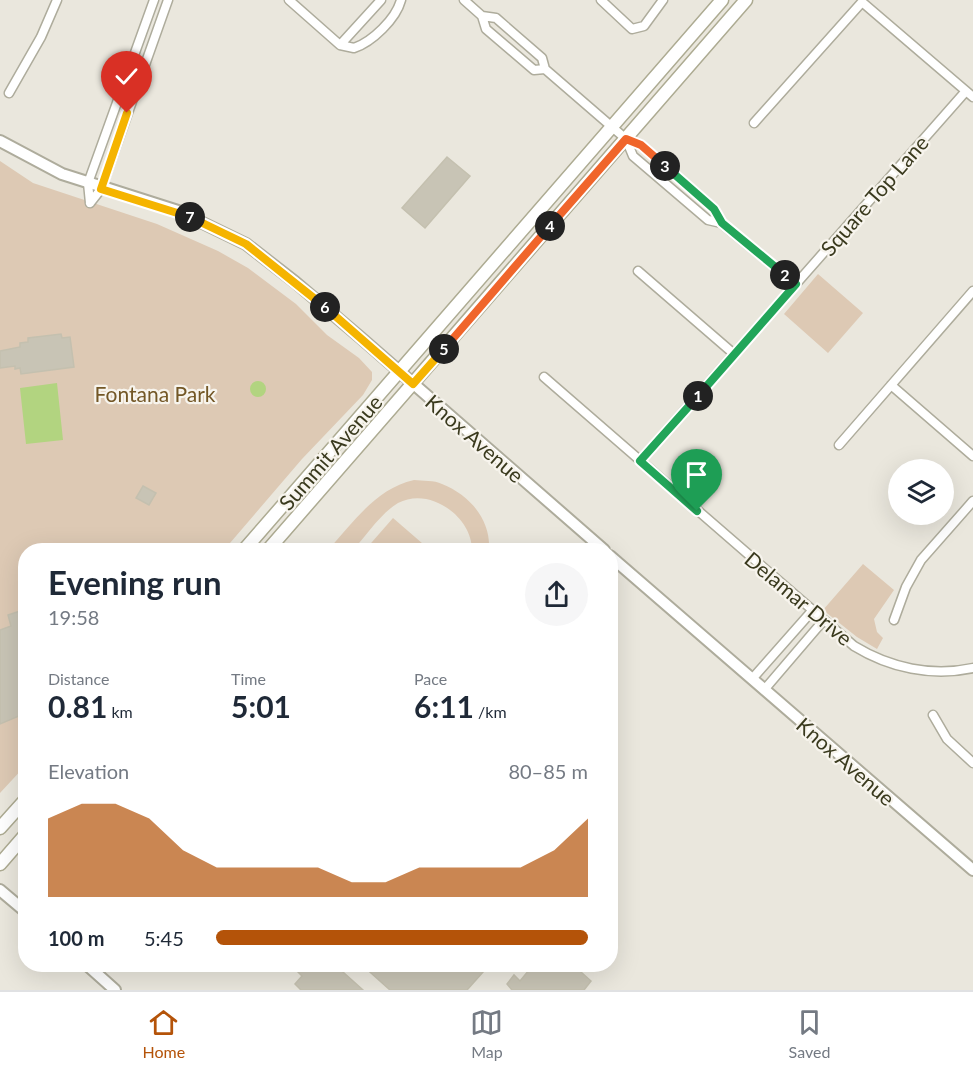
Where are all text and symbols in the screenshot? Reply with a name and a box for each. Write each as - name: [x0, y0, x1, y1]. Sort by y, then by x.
- pin: [101, 51, 152, 113]
- icon: check: [110, 60, 143, 93]
- street label: Square Top Lane: [815, 130, 933, 260]
- pin: 3: [650, 151, 680, 181]
- text: 3: [660, 156, 670, 175]
- pin: 7: [175, 202, 205, 232]
- text: 7: [185, 207, 195, 226]
- pin: 4: [535, 211, 565, 241]
- text: 4: [545, 216, 555, 235]
- pin: 2: [770, 260, 800, 290]
- text: 2: [780, 265, 790, 284]
- pin: 6: [310, 292, 340, 322]
- text: 6: [320, 297, 330, 316]
- pin: 5: [429, 334, 459, 364]
- text: 5: [439, 339, 449, 358]
- park label: Fontana Park: [95, 381, 216, 406]
- pin: 1: [683, 381, 713, 411]
- text: 1: [693, 386, 703, 405]
- street label: Summit Avenue: [273, 389, 387, 515]
- street label: Knox Avenue: [421, 389, 529, 487]
- pin: [671, 449, 722, 511]
- icon: arrive: [680, 458, 713, 491]
- map controls: [888, 459, 954, 525]
- button: layers: [888, 459, 954, 525]
- street label: Delamar Drive: [740, 546, 858, 650]
- text: Evening run: [48, 562, 222, 602]
- button: share: [525, 563, 588, 626]
- text: 19:58: [48, 605, 99, 629]
- text: Distance: [48, 669, 109, 688]
- text: Time: [231, 669, 266, 688]
- text: Pace: [414, 669, 447, 688]
- text: 0.81: [48, 688, 107, 724]
- text: 5:01: [231, 688, 291, 724]
- text: 6:11: [414, 688, 474, 724]
- text: km: [107, 702, 133, 721]
- text: /km: [474, 702, 507, 721]
- street label: Knox Avenue: [792, 712, 900, 810]
- text: Elevation: [48, 759, 129, 783]
- text: 80–85 m: [508, 759, 588, 783]
- text: 100 m: [48, 926, 104, 950]
- text: 5:45: [144, 926, 184, 950]
- tab: Home: [143, 1006, 185, 1061]
- tab: Map: [470, 1006, 503, 1061]
- tab: Saved: [789, 1006, 830, 1061]

